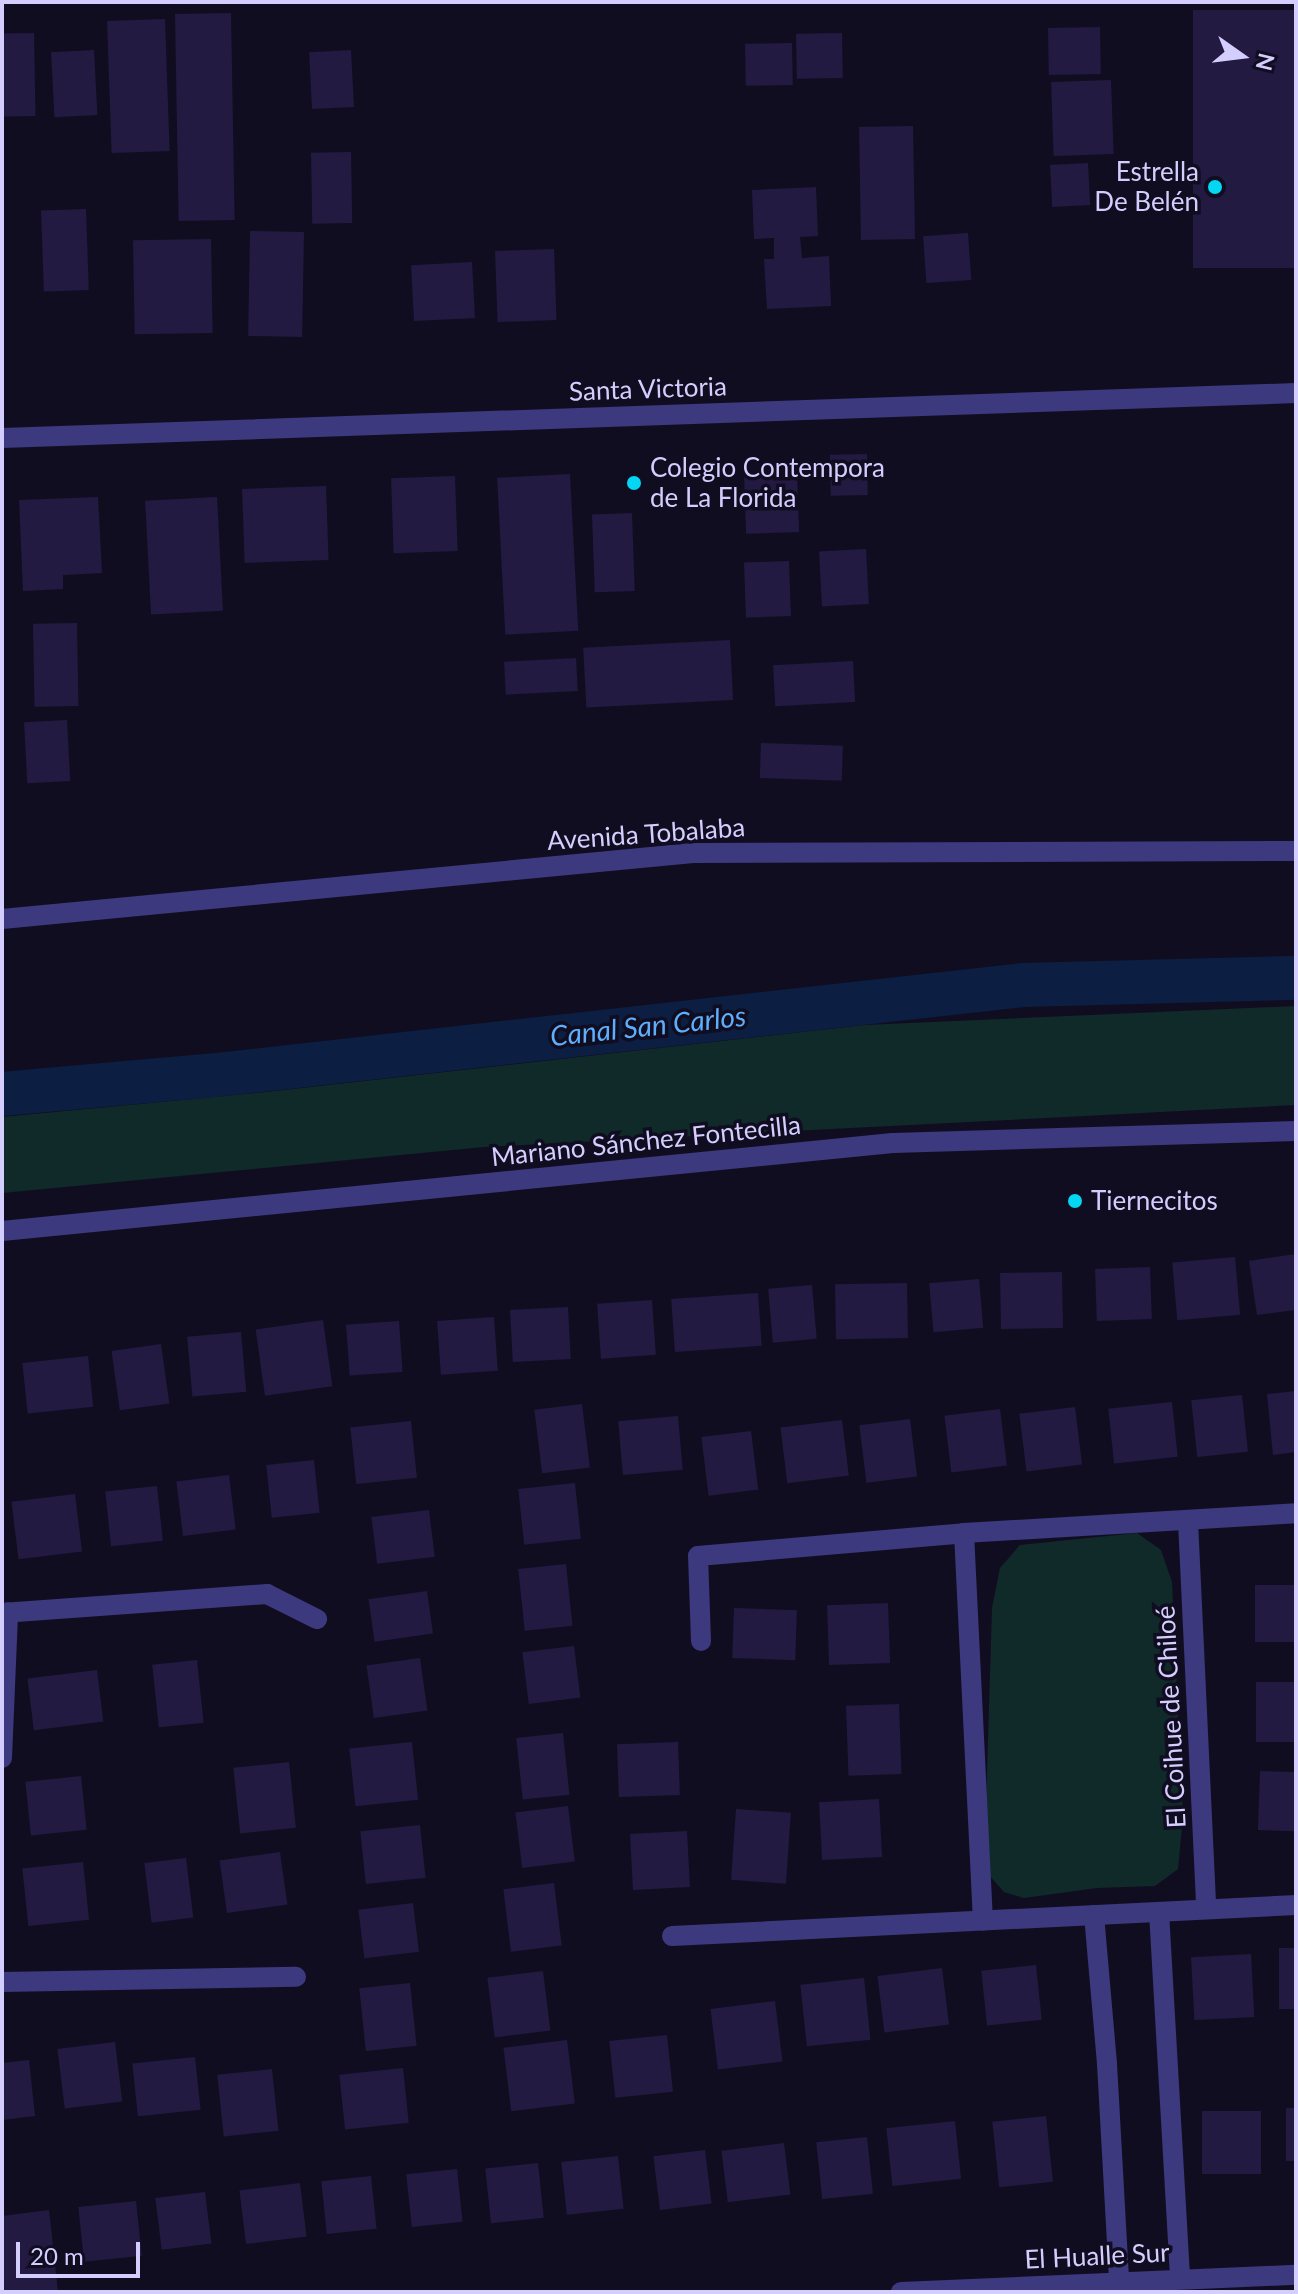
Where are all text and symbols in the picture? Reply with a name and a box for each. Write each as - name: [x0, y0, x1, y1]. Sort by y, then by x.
- north arrow: [1202, 16, 1282, 96]
- text: N: [1251, 50, 1281, 73]
- place label: Estrella De Belén: [1094, 156, 1199, 218]
- marker: Estrella De Belén: [1206, 178, 1224, 196]
- street label: Santa Victoria: [568, 371, 728, 407]
- place label: Colegio Contempora de La Florida: [650, 452, 885, 514]
- marker: Colegio Contempora de La Florida: [625, 474, 643, 492]
- street label: Avenida Tobalaba: [546, 811, 746, 857]
- water label: Canal San Carlos: [548, 998, 748, 1052]
- street label: Mariano Sánchez Fontecilla: [490, 1109, 802, 1173]
- place label: Tiernecitos: [1091, 1185, 1218, 1217]
- marker: Tiernecitos: [1066, 1192, 1084, 1210]
- street label: El Coihue de Chiloé: [1150, 1605, 1192, 1829]
- scale bar: [20, 2226, 144, 2276]
- street label: El Hualle Sur: [1024, 2237, 1170, 2275]
- text: 20 m: [30, 2241, 84, 2270]

